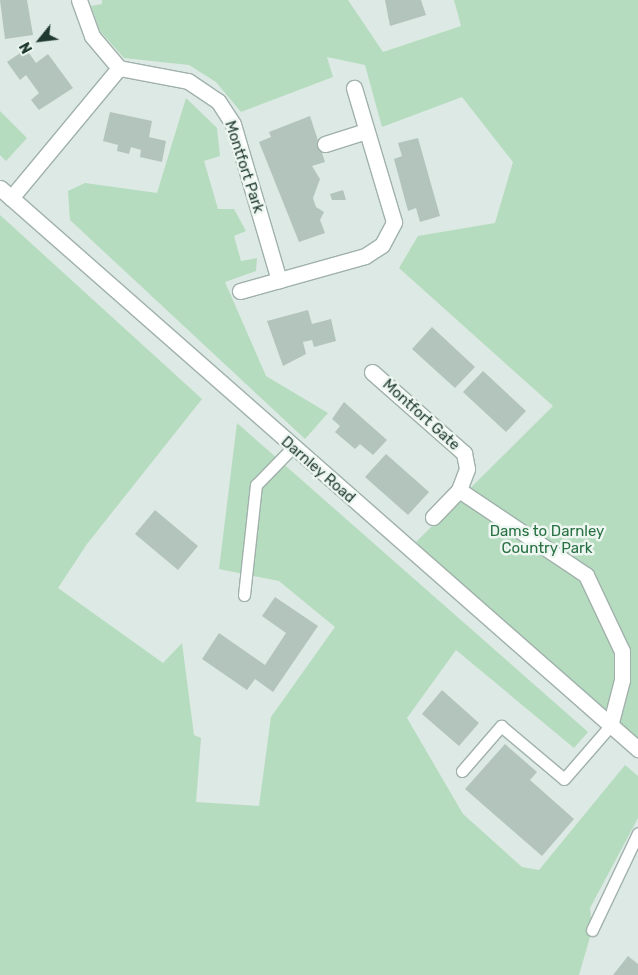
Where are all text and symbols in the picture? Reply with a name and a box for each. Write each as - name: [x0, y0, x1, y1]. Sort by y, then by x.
- north arrow: [15, 15, 65, 65]
- text: N: [17, 39, 36, 56]
- street label: Montfort Park: [221, 119, 267, 215]
- street label: Montfort Gate: [379, 376, 463, 454]
- street label: Darnley Road: [277, 433, 359, 507]
- park label: Dams to Darnley Country Park: [490, 522, 604, 557]

